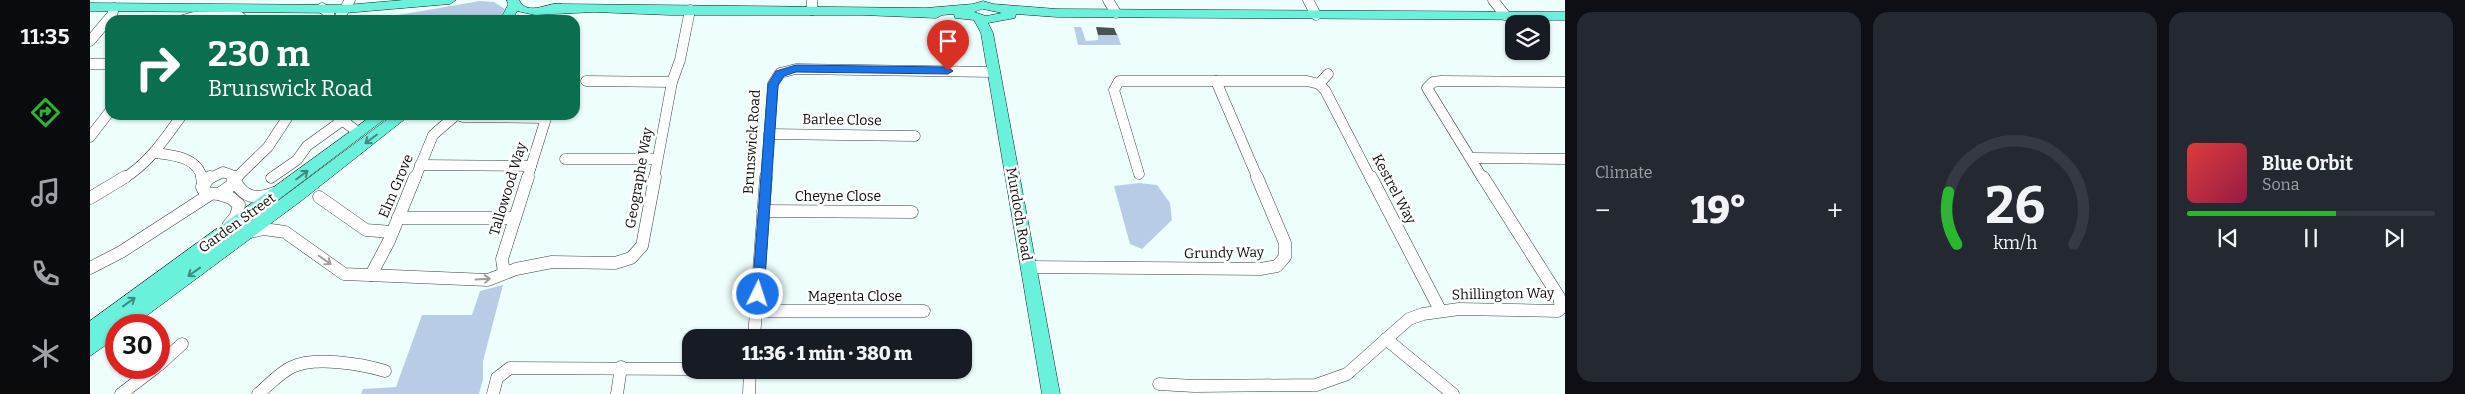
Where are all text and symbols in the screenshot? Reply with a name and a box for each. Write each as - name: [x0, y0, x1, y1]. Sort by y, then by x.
- map controls: [1505, 15, 1550, 60]
- button: layers: [1505, 15, 1550, 60]
- pin: [927, 20, 969, 71]
- text: 11:35: [21, 23, 69, 50]
- icon: arrive: [934, 27, 962, 55]
- text: 230 m: [208, 33, 310, 75]
- icon: right: [125, 35, 190, 100]
- text: Brunswick Road: [208, 75, 373, 102]
- street label: Brunswick Road: [740, 89, 764, 195]
- icon: directions: [28, 95, 63, 130]
- street label: Barlee Close: [802, 111, 882, 129]
- street label: Geographe Way: [622, 126, 656, 230]
- one-way arrow: [364, 134, 378, 144]
- street label: Tallowood Way: [486, 140, 530, 238]
- street label: Kestrel Way: [1368, 151, 1420, 227]
- street label: Elm Grove: [375, 152, 417, 220]
- text: Blue Orbit: [2262, 152, 2353, 175]
- text: Climate: [1595, 163, 1653, 182]
- street label: Murdoch Road: [1002, 166, 1036, 262]
- one-way arrow: [295, 170, 309, 180]
- text: 26: [1985, 174, 2045, 237]
- icon: music: [28, 175, 63, 210]
- text: Sona: [2262, 175, 2299, 194]
- text: 19°: [1691, 187, 1747, 233]
- street label: Cheyne Close: [795, 188, 881, 205]
- street label: Garden Street: [195, 189, 279, 257]
- text: −: [1595, 194, 1610, 227]
- text: +: [1827, 194, 1843, 227]
- icon: previous: [2214, 224, 2242, 252]
- icon: pause: [2297, 224, 2325, 252]
- icon: next: [2380, 224, 2408, 252]
- text: km/h: [1993, 232, 2037, 254]
- street label: Grundy Way: [1184, 244, 1265, 262]
- one-way arrow: [318, 255, 332, 265]
- icon: phone: [28, 256, 63, 291]
- one-way arrow: [187, 267, 201, 277]
- position arrow: [731, 267, 783, 319]
- one-way arrow: [475, 274, 491, 283]
- street label: Shillington Way: [1452, 285, 1555, 303]
- street label: Magenta Close: [808, 288, 902, 305]
- one-way arrow: [122, 297, 136, 307]
- speed limit sign: 30: [105, 314, 170, 379]
- icon: climate: [28, 336, 63, 371]
- text: 11:36 · 1 min · 380 m: [742, 342, 912, 365]

